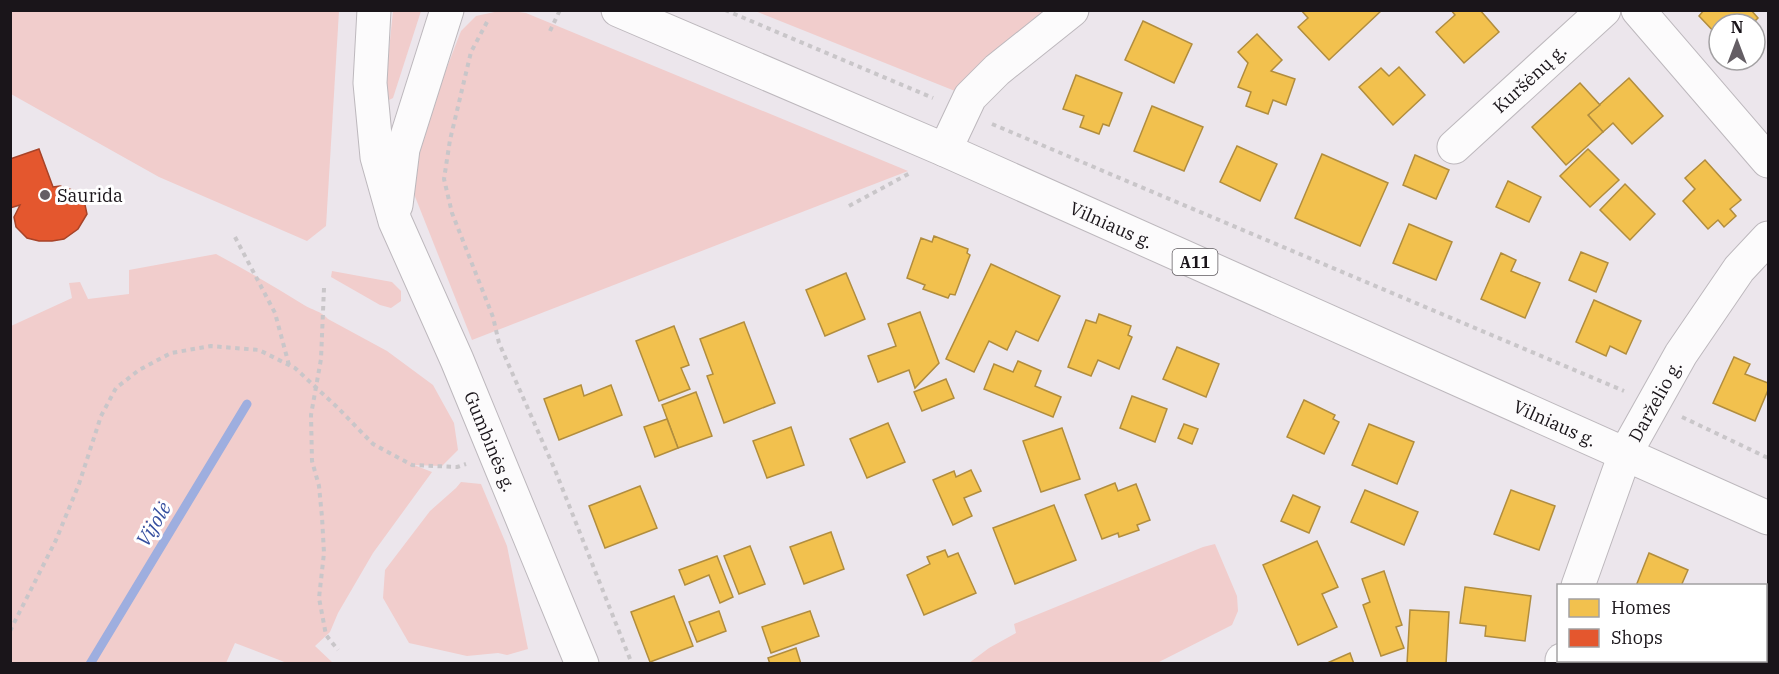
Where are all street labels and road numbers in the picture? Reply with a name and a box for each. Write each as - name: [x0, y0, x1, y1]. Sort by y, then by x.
- street label: Kuršėnų g.: [1488, 39, 1571, 118]
- street label: Vilniaus g.: [1066, 196, 1157, 253]
- road number: A11: [1172, 249, 1218, 275]
- street label: Darželio g.: [1623, 356, 1687, 446]
- street label: Gumbinės g.: [459, 388, 521, 495]
- street label: Vilniaus g.: [1510, 394, 1600, 451]

